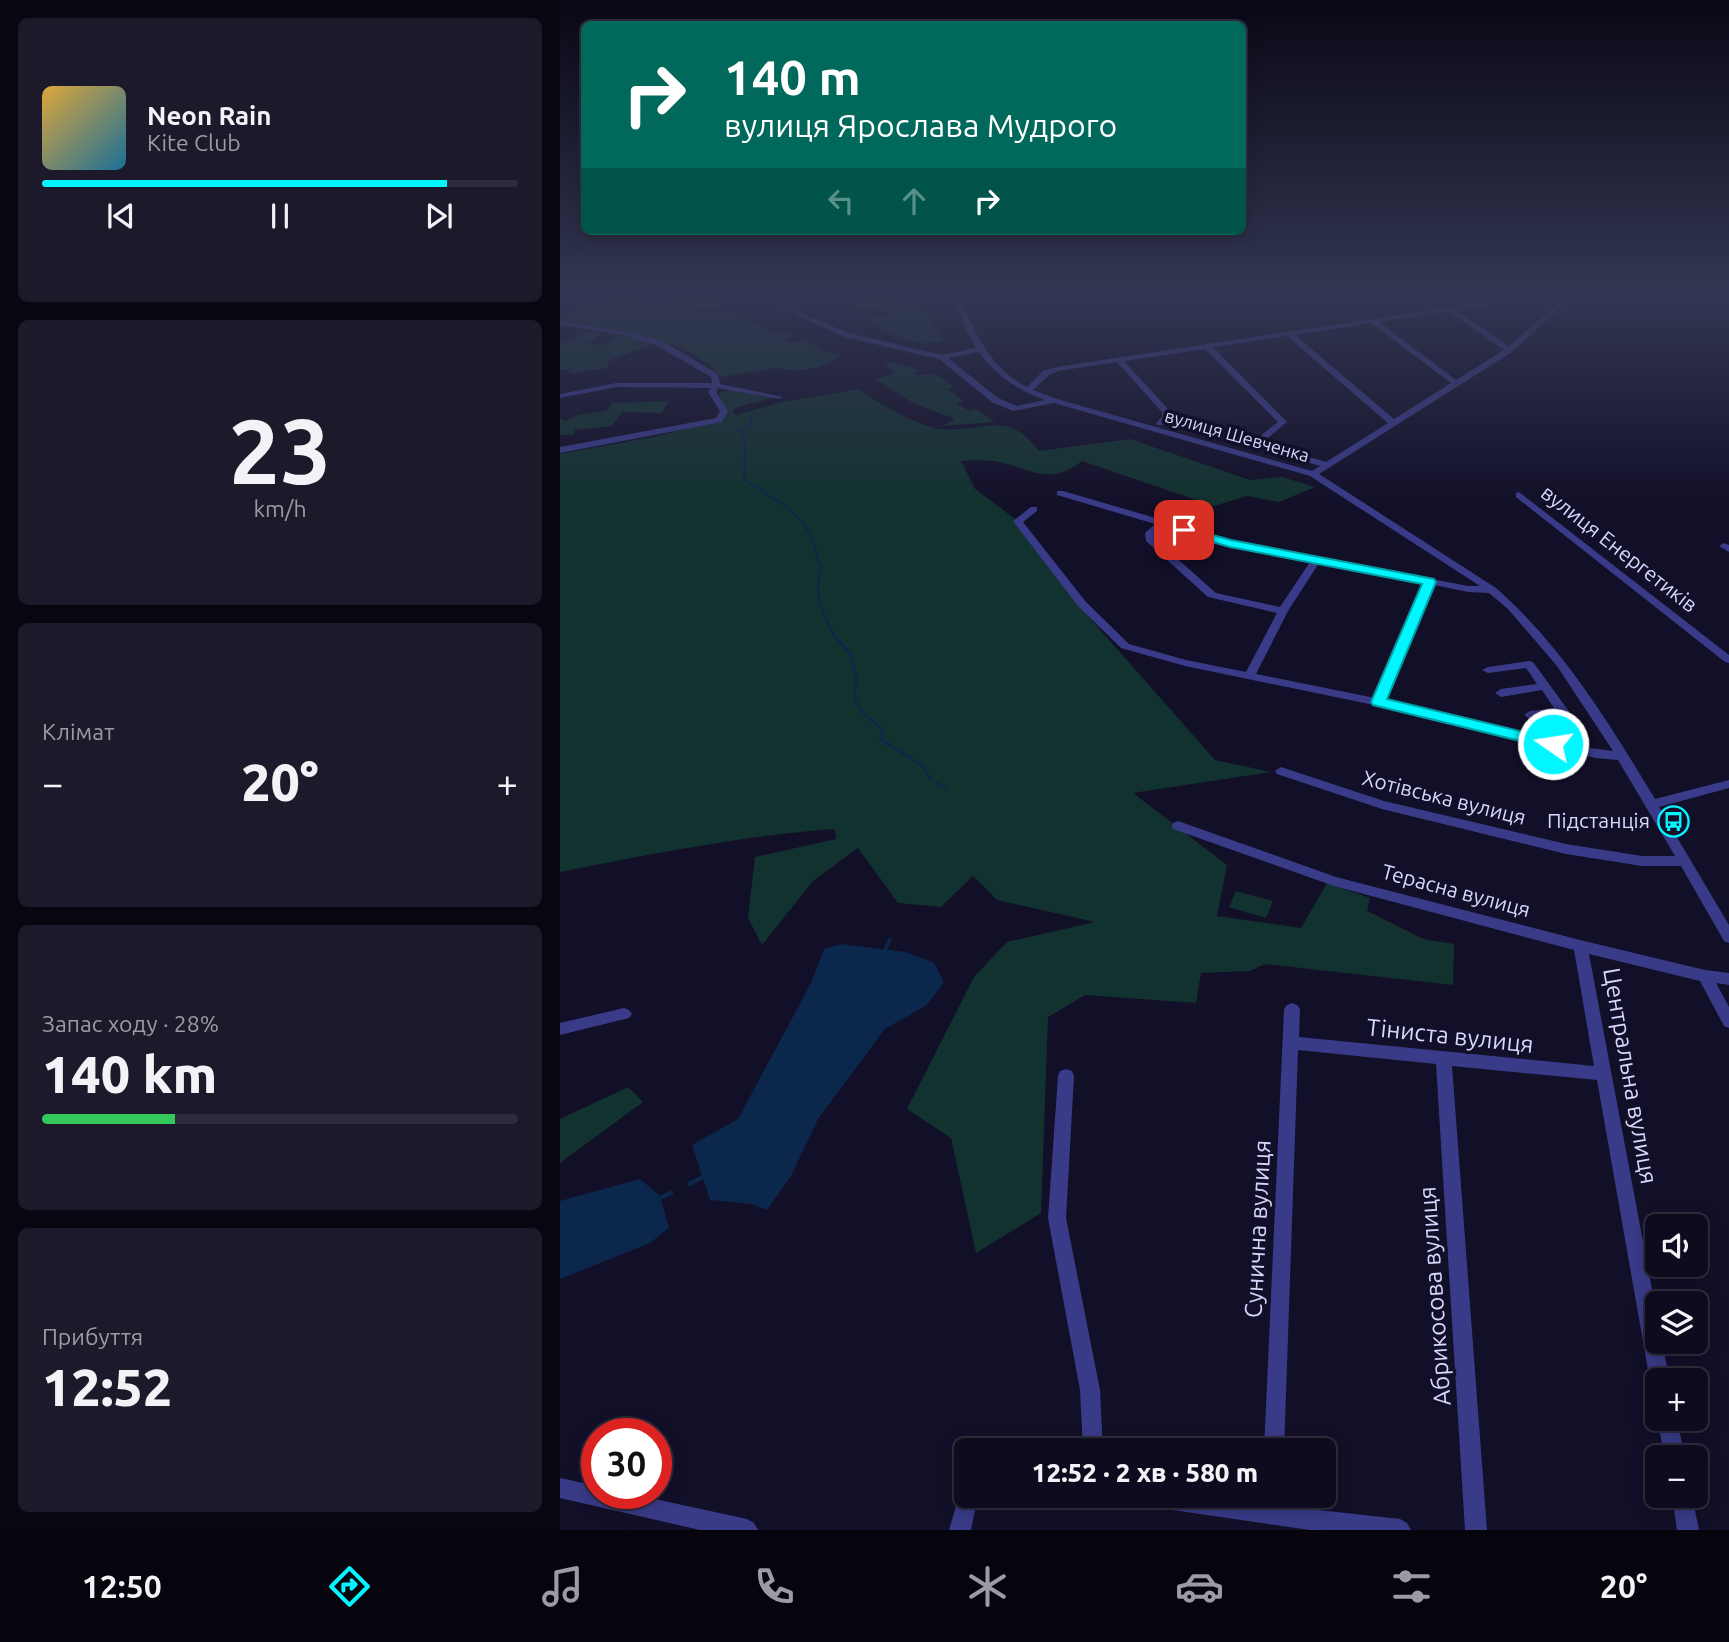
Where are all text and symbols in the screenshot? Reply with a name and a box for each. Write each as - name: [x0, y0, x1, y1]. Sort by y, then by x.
- icon: right: [609, 49, 700, 140]
- text: 140 m: [724, 49, 861, 104]
- text: Neon Rain: [147, 101, 272, 130]
- text: вулиця Ярослава Мудрого: [724, 107, 1117, 143]
- text: Kite Club: [147, 130, 241, 155]
- icon: left: [822, 182, 860, 220]
- icon: ahead: [895, 182, 933, 220]
- icon: right: [968, 182, 1006, 220]
- icon: previous: [102, 197, 140, 235]
- icon: pause: [261, 197, 299, 235]
- icon: next: [420, 197, 458, 235]
- text: 23: [229, 399, 331, 501]
- street label: вулиця Шевченка: [1163, 405, 1312, 465]
- street label: вулиця Енергетиків: [1537, 480, 1703, 617]
- text: km/h: [253, 496, 307, 521]
- pin: [1154, 500, 1214, 560]
- icon: arrive: [1165, 511, 1203, 549]
- position arrow: [1516, 707, 1590, 781]
- text: Клімат: [42, 719, 114, 744]
- text: 20°: [241, 753, 319, 811]
- text: −: [42, 762, 63, 804]
- text: +: [497, 762, 518, 804]
- street label: Хотівська вулиця: [1360, 765, 1528, 829]
- bus stop icon: Підстанція: [1656, 804, 1690, 838]
- place label: Підстанція: [1547, 808, 1650, 832]
- street label: Терасна вулиця: [1379, 859, 1533, 921]
- street label: Центральна вулиця: [1598, 966, 1663, 1186]
- text: Запас ходу · 28%: [42, 1011, 219, 1036]
- street label: Тіниста вулиця: [1365, 1013, 1535, 1058]
- text: 140 km: [42, 1045, 217, 1103]
- street label: Сунична вулиця: [1239, 1139, 1276, 1319]
- street label: Абрикосова вулиця: [1413, 1186, 1456, 1406]
- map controls: [1645, 1214, 1708, 1508]
- button: sound: [1645, 1214, 1708, 1277]
- button: layers: [1645, 1291, 1708, 1354]
- text: Прибуття: [42, 1324, 143, 1349]
- text: 12:52: [42, 1358, 172, 1416]
- button: +: [1645, 1368, 1708, 1431]
- speed limit sign: 30: [581, 1418, 672, 1509]
- button: −: [1645, 1445, 1708, 1508]
- text: 12:52 · 2 хв · 580 m: [1032, 1458, 1258, 1487]
- icon: directions: [325, 1562, 374, 1611]
- icon: music: [538, 1562, 587, 1611]
- icon: phone: [750, 1562, 799, 1611]
- icon: climate: [963, 1562, 1012, 1611]
- icon: car: [1175, 1562, 1224, 1611]
- icon: filters: [1387, 1562, 1436, 1611]
- text: 12:50: [82, 1568, 162, 1604]
- text: 20°: [1600, 1568, 1647, 1604]

